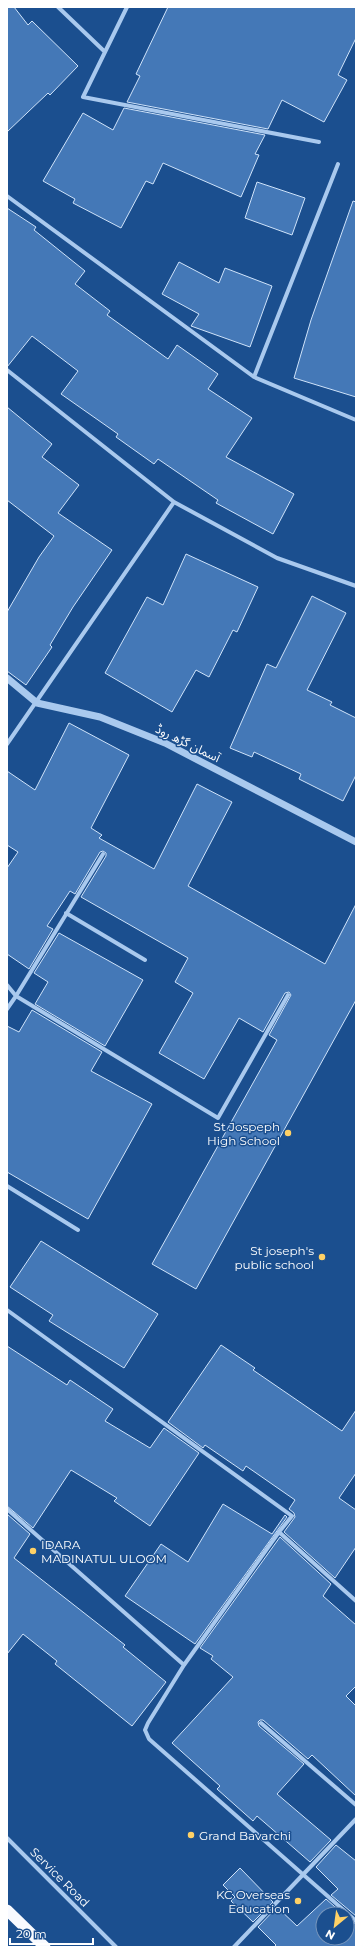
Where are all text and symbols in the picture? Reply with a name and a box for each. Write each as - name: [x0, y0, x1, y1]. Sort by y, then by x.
- street label: آسمان گڑھ روڈ: [153, 721, 223, 765]
- place label: St Jospeph High School: [207, 1119, 280, 1148]
- marker: St Jospeph High School: [283, 1128, 293, 1138]
- place label: St joseph's public school: [234, 1243, 314, 1272]
- marker: St joseph's public school: [317, 1252, 327, 1262]
- place label: IDARA MADINATUL ULOOM: [41, 1537, 167, 1566]
- marker: IDARA MADINATUL ULOOM: [28, 1546, 38, 1556]
- place label: Grand Bavarchi: [199, 1828, 291, 1843]
- marker: Grand Bavarchi: [186, 1830, 196, 1840]
- street label: Service Road: [27, 1844, 93, 1910]
- place label: KC Overseas Education: [216, 1887, 290, 1916]
- marker: KC Overseas Education: [293, 1896, 303, 1906]
- north arrow: [315, 1906, 355, 1946]
- scale bar: [10, 1920, 93, 1946]
- text: 20 m: [16, 1926, 47, 1941]
- text: N: [323, 1926, 337, 1943]

